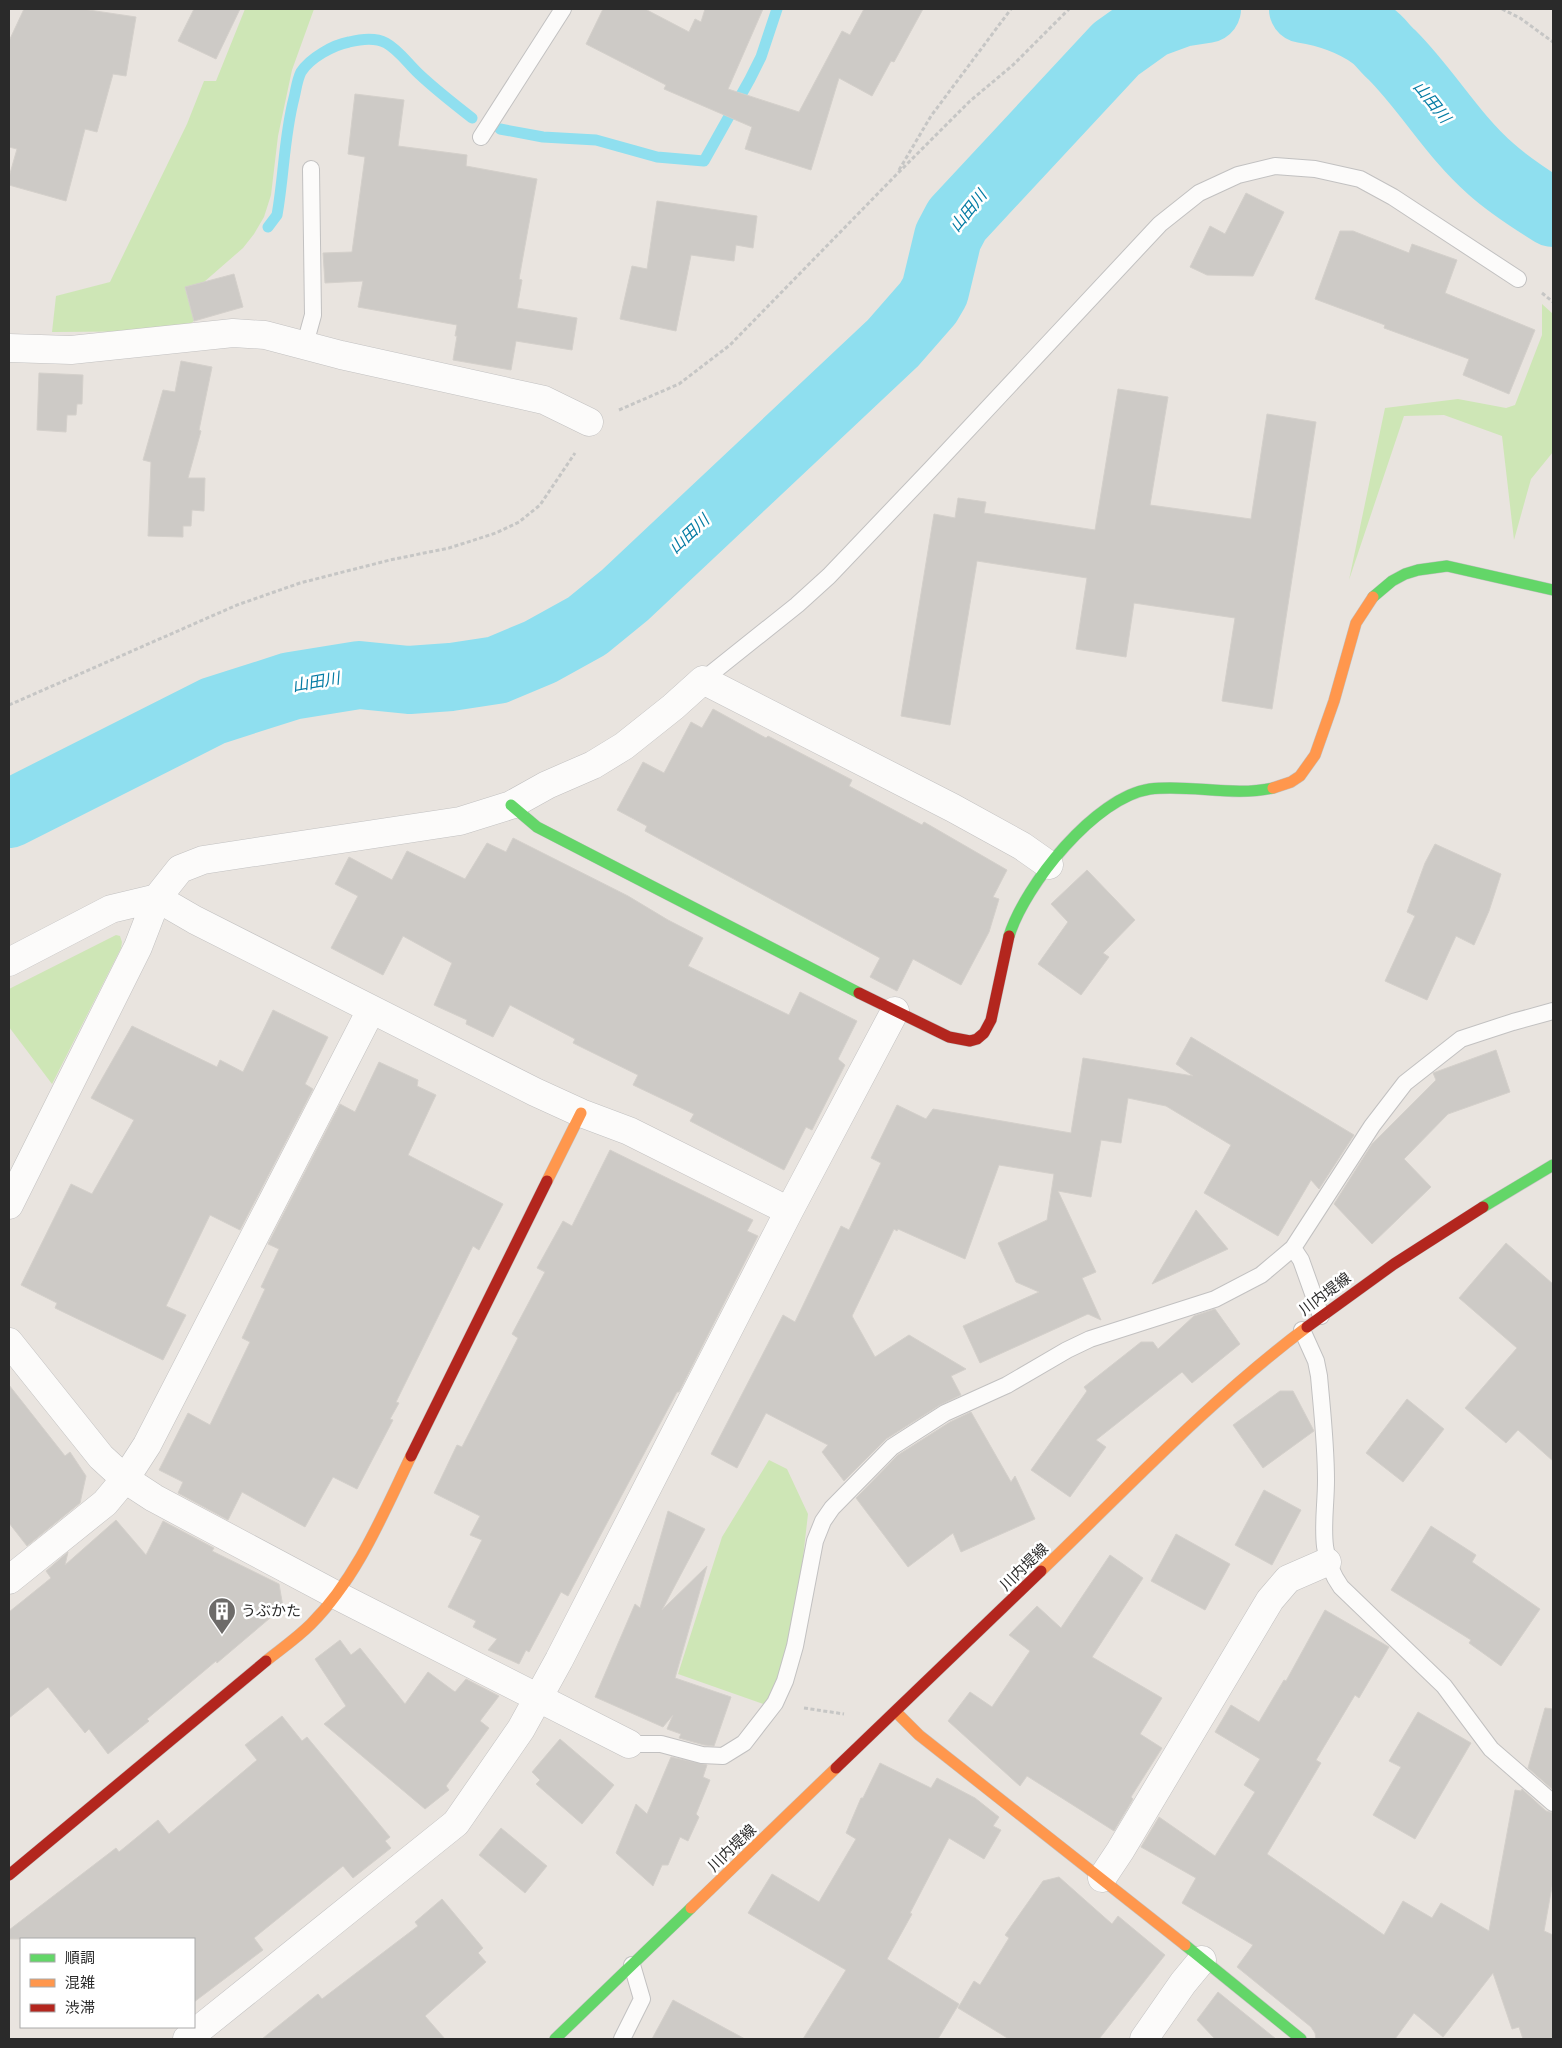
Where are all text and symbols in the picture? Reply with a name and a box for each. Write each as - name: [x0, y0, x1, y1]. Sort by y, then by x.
- water label: 山田川: [1410, 77, 1456, 128]
- water label: 山田川: [946, 185, 992, 236]
- water label: 山田川: [665, 509, 714, 557]
- water label: 山田川: [291, 668, 343, 696]
- street label: 川内堤線: [1296, 1269, 1354, 1319]
- street label: 川内堤線: [996, 1540, 1052, 1594]
- building icon: うぶかた: [207, 1596, 237, 1635]
- place label: うぶかた: [241, 1602, 301, 1620]
- street label: 川内堤線: [704, 1821, 760, 1875]
- legend: [20, 1938, 195, 2028]
- text: 順調: [65, 1949, 95, 1967]
- text: 混雑: [65, 1974, 95, 1992]
- text: 渋滞: [65, 1999, 95, 2017]

